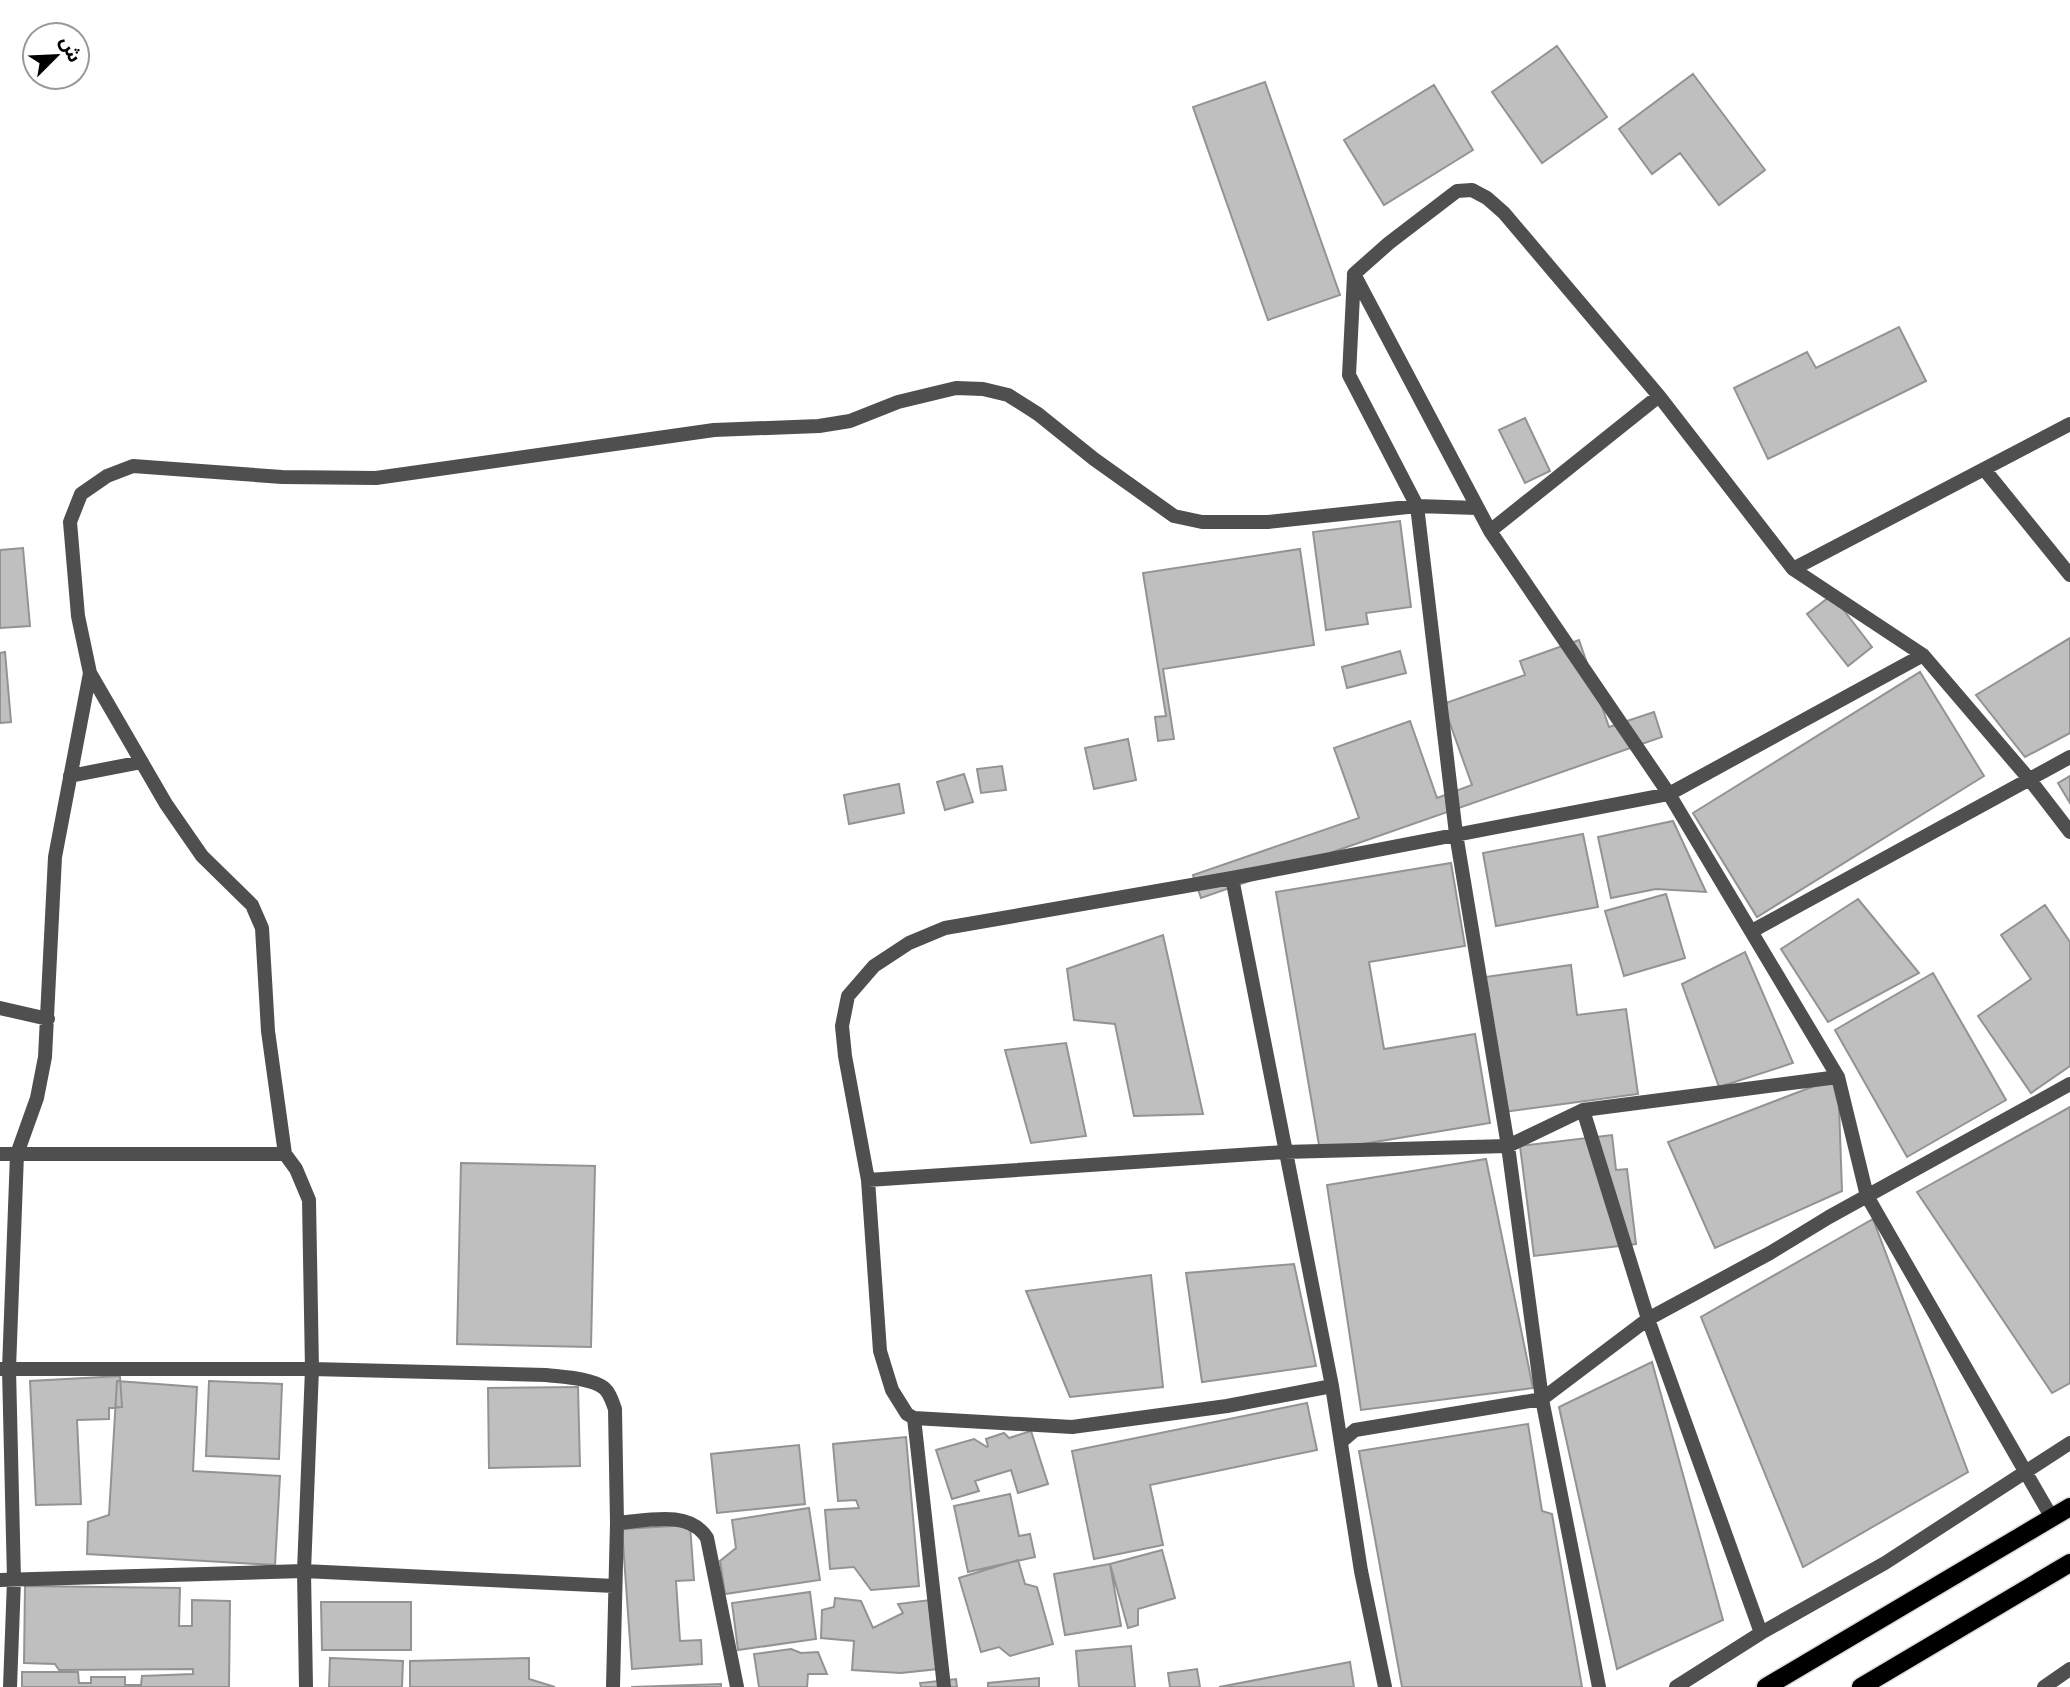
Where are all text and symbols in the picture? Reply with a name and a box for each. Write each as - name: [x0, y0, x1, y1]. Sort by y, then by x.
- north arrow: [21, 21, 91, 91]
- text: ش: [55, 33, 87, 66]

